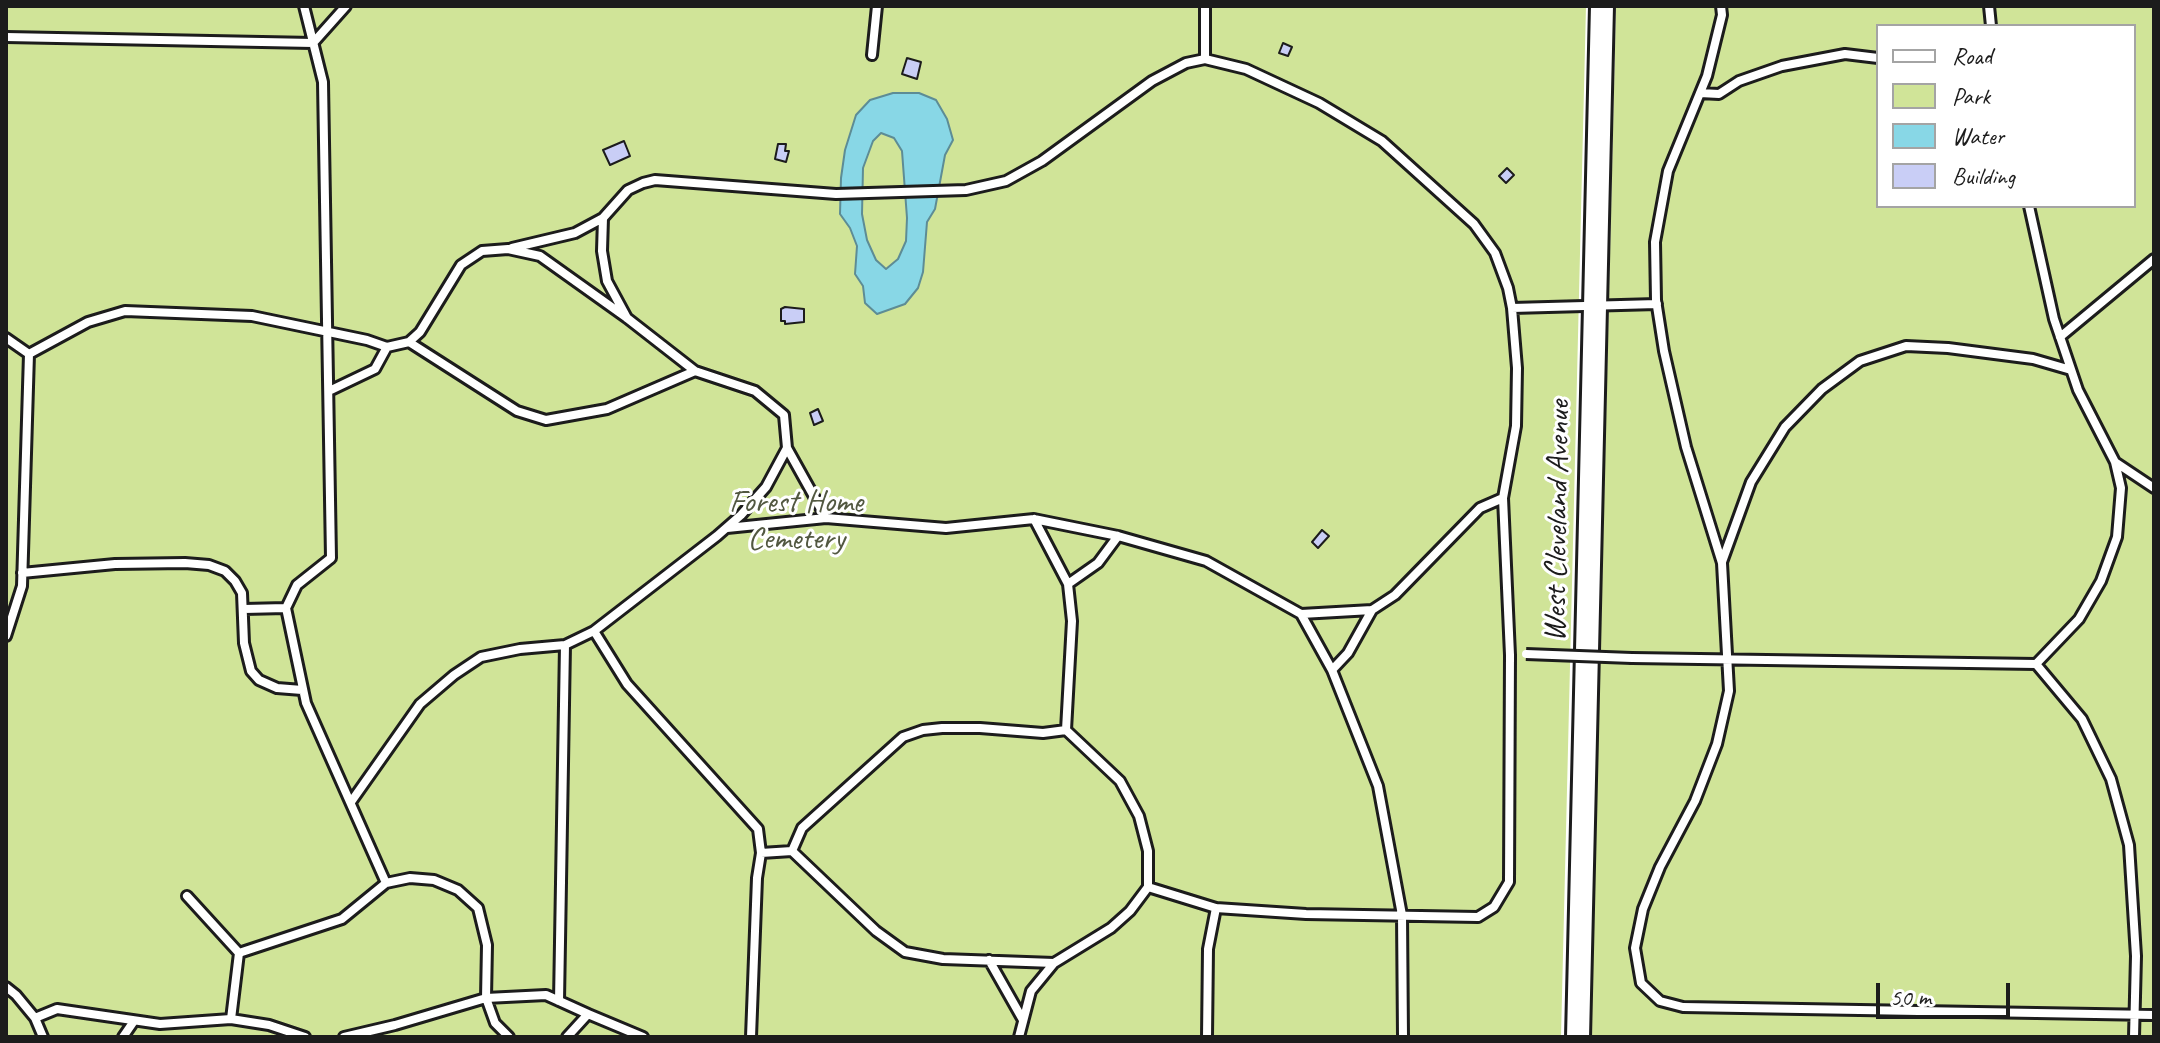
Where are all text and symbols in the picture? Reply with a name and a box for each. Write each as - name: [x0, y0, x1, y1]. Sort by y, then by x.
- legend: [1876, 24, 2136, 208]
- text: Road: [1952, 41, 1992, 71]
- text: Park: [1952, 81, 1990, 111]
- text: Water: [1952, 121, 2004, 151]
- text: Building: [1952, 161, 2015, 191]
- street label: West Cleveland Avenue: [1537, 400, 1579, 642]
- park label: Forest Home Cemetery: [729, 484, 863, 559]
- scale bar: [1880, 967, 2014, 1017]
- text: 50 m: [1890, 982, 1931, 1012]

